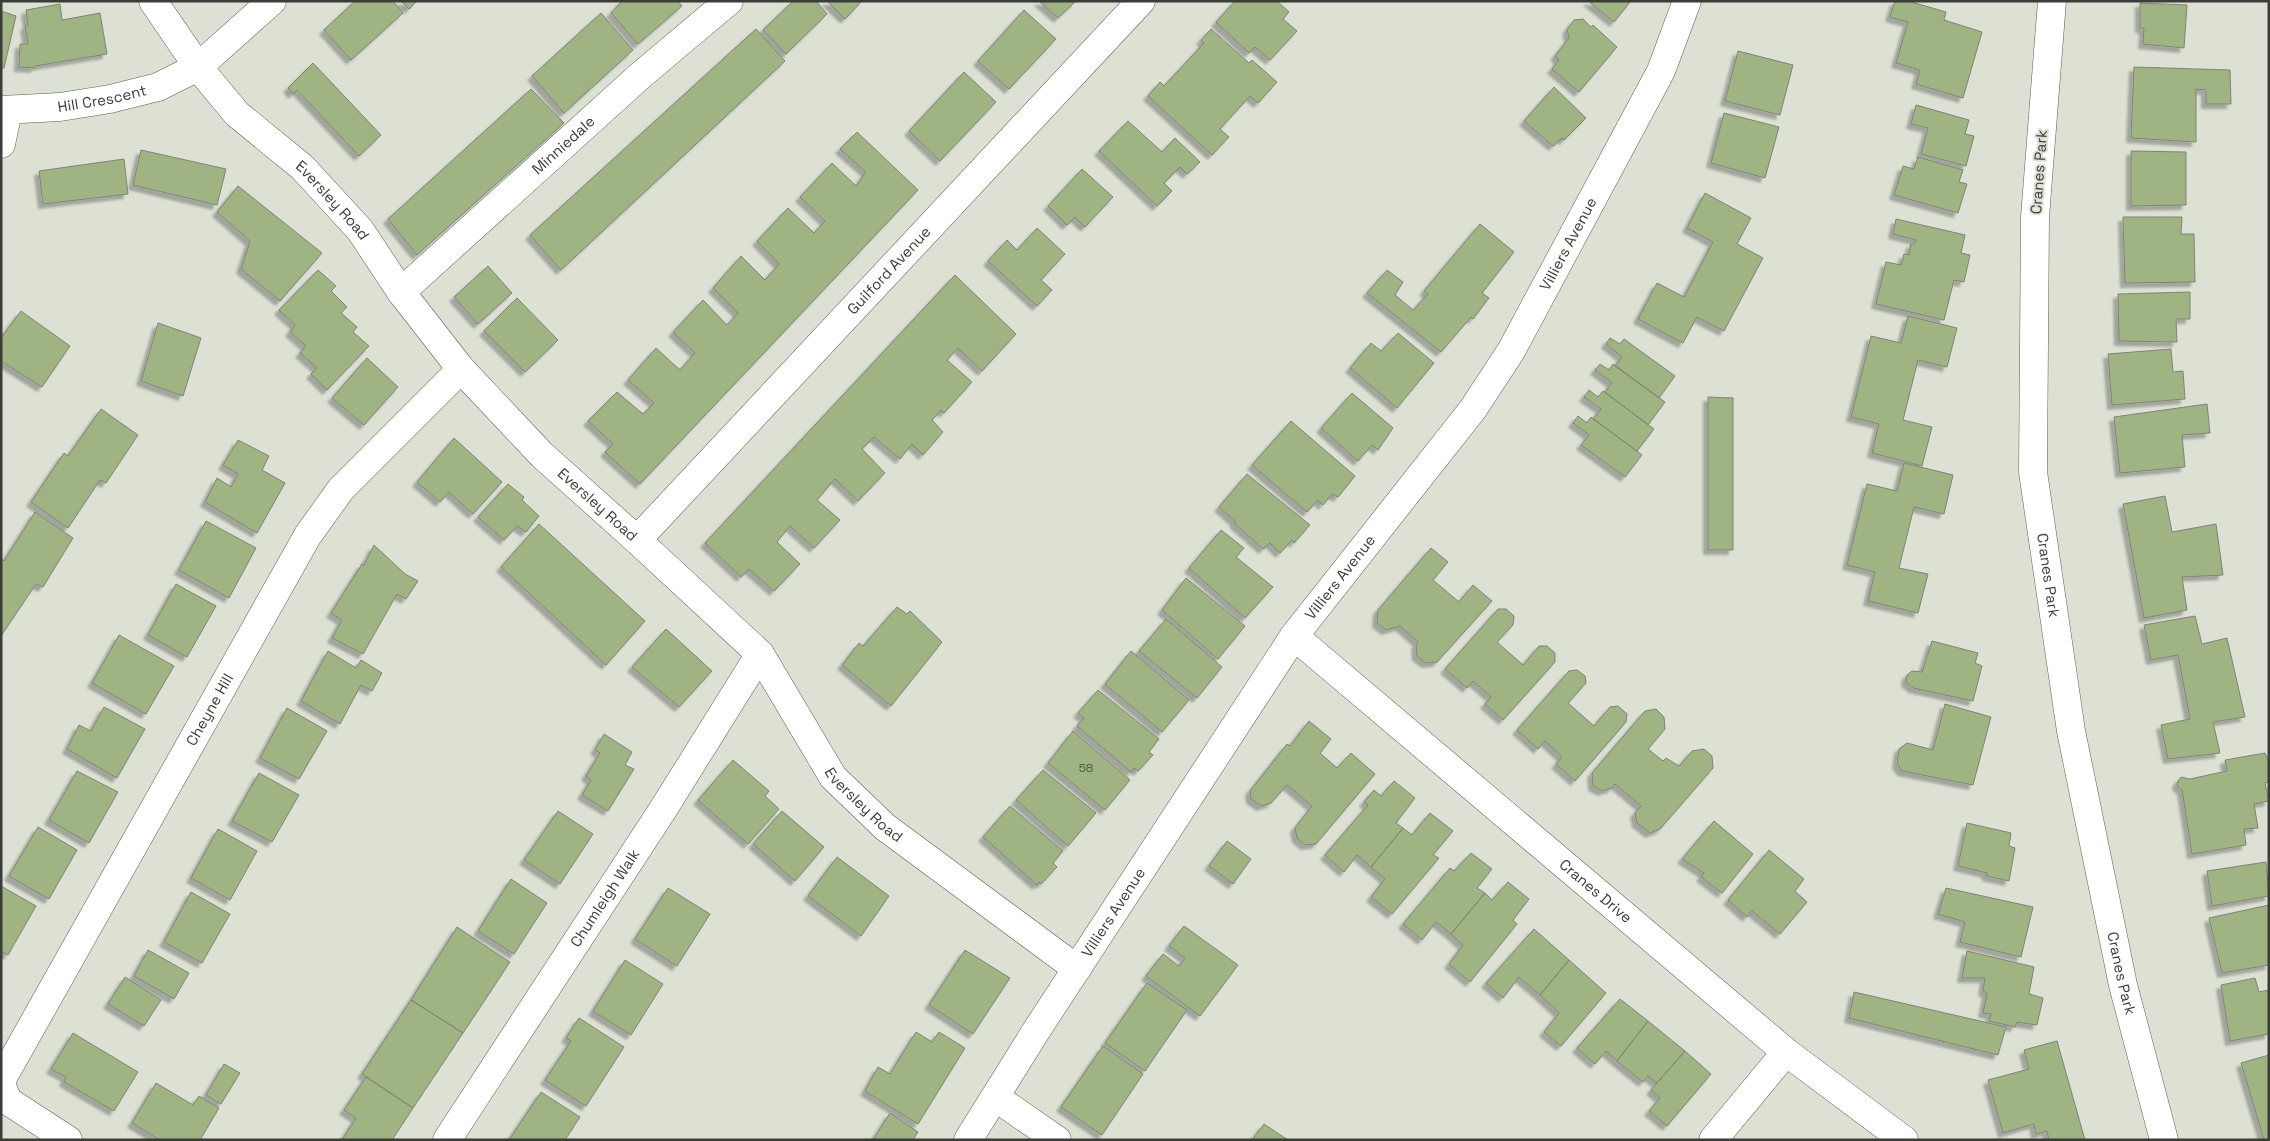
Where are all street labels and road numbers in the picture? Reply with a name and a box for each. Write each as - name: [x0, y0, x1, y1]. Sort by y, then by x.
- street label: Hill Crescent: [56, 80, 149, 116]
- street label: Minniedale: [528, 111, 599, 178]
- street label: Cranes Park: [2026, 129, 2051, 215]
- street label: Eversley Road: [292, 156, 374, 243]
- street label: Villiers Avenue: [1535, 194, 1601, 294]
- street label: Guilford Avenue: [843, 222, 935, 318]
- street label: Eversley Road: [554, 464, 642, 545]
- street label: Villiers Avenue: [1301, 531, 1379, 623]
- street label: Cranes Park: [2033, 532, 2064, 618]
- street label: Cheyne Hill: [182, 670, 237, 749]
- street label: Eversley Road: [821, 764, 907, 846]
- street label: Chumleigh Walk: [566, 845, 644, 950]
- street label: Cranes Drive: [1556, 855, 1636, 927]
- street label: Villiers Avenue: [1077, 864, 1149, 961]
- street label: Cranes Park: [2103, 930, 2141, 1017]

